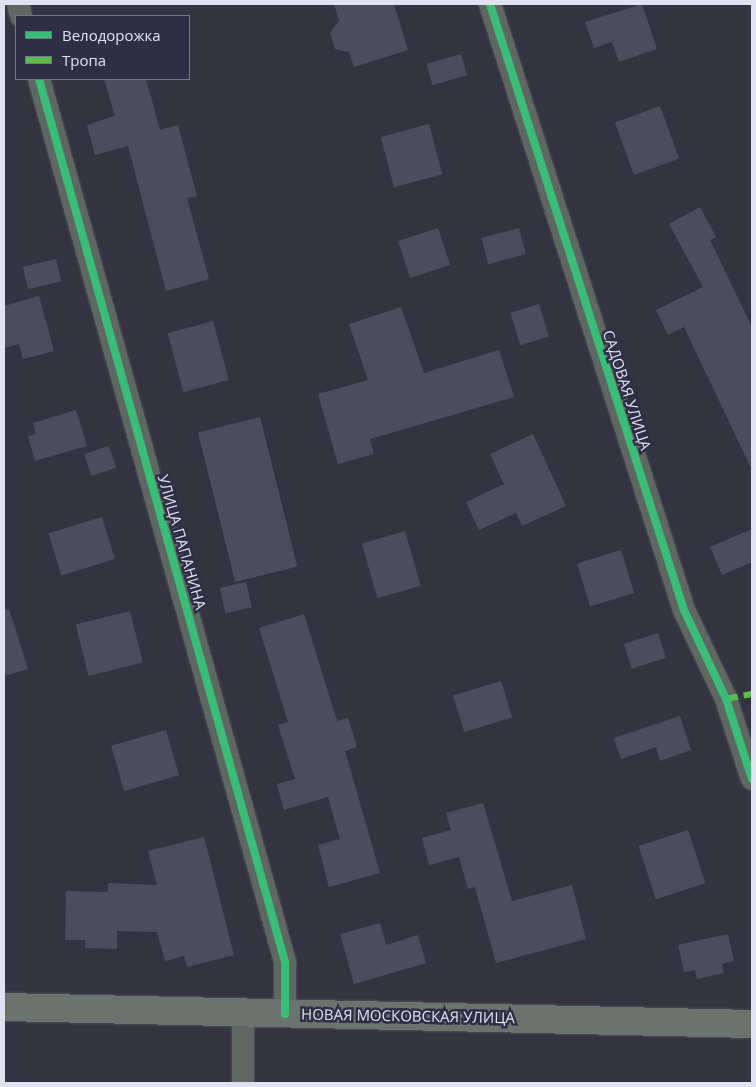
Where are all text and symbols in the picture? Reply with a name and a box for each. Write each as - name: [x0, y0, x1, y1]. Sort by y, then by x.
- legend: [15, 15, 190, 80]
- text: Велодорожка: [62, 25, 161, 45]
- text: Тропа: [62, 50, 106, 70]
- street label: САДОВАЯ УЛИЦА: [599, 328, 655, 452]
- street label: УЛИЦА ПАПАНИНА: [154, 472, 210, 612]
- street label: НОВАЯ МОСКОВСКАЯ УЛИЦА: [301, 1005, 515, 1027]

